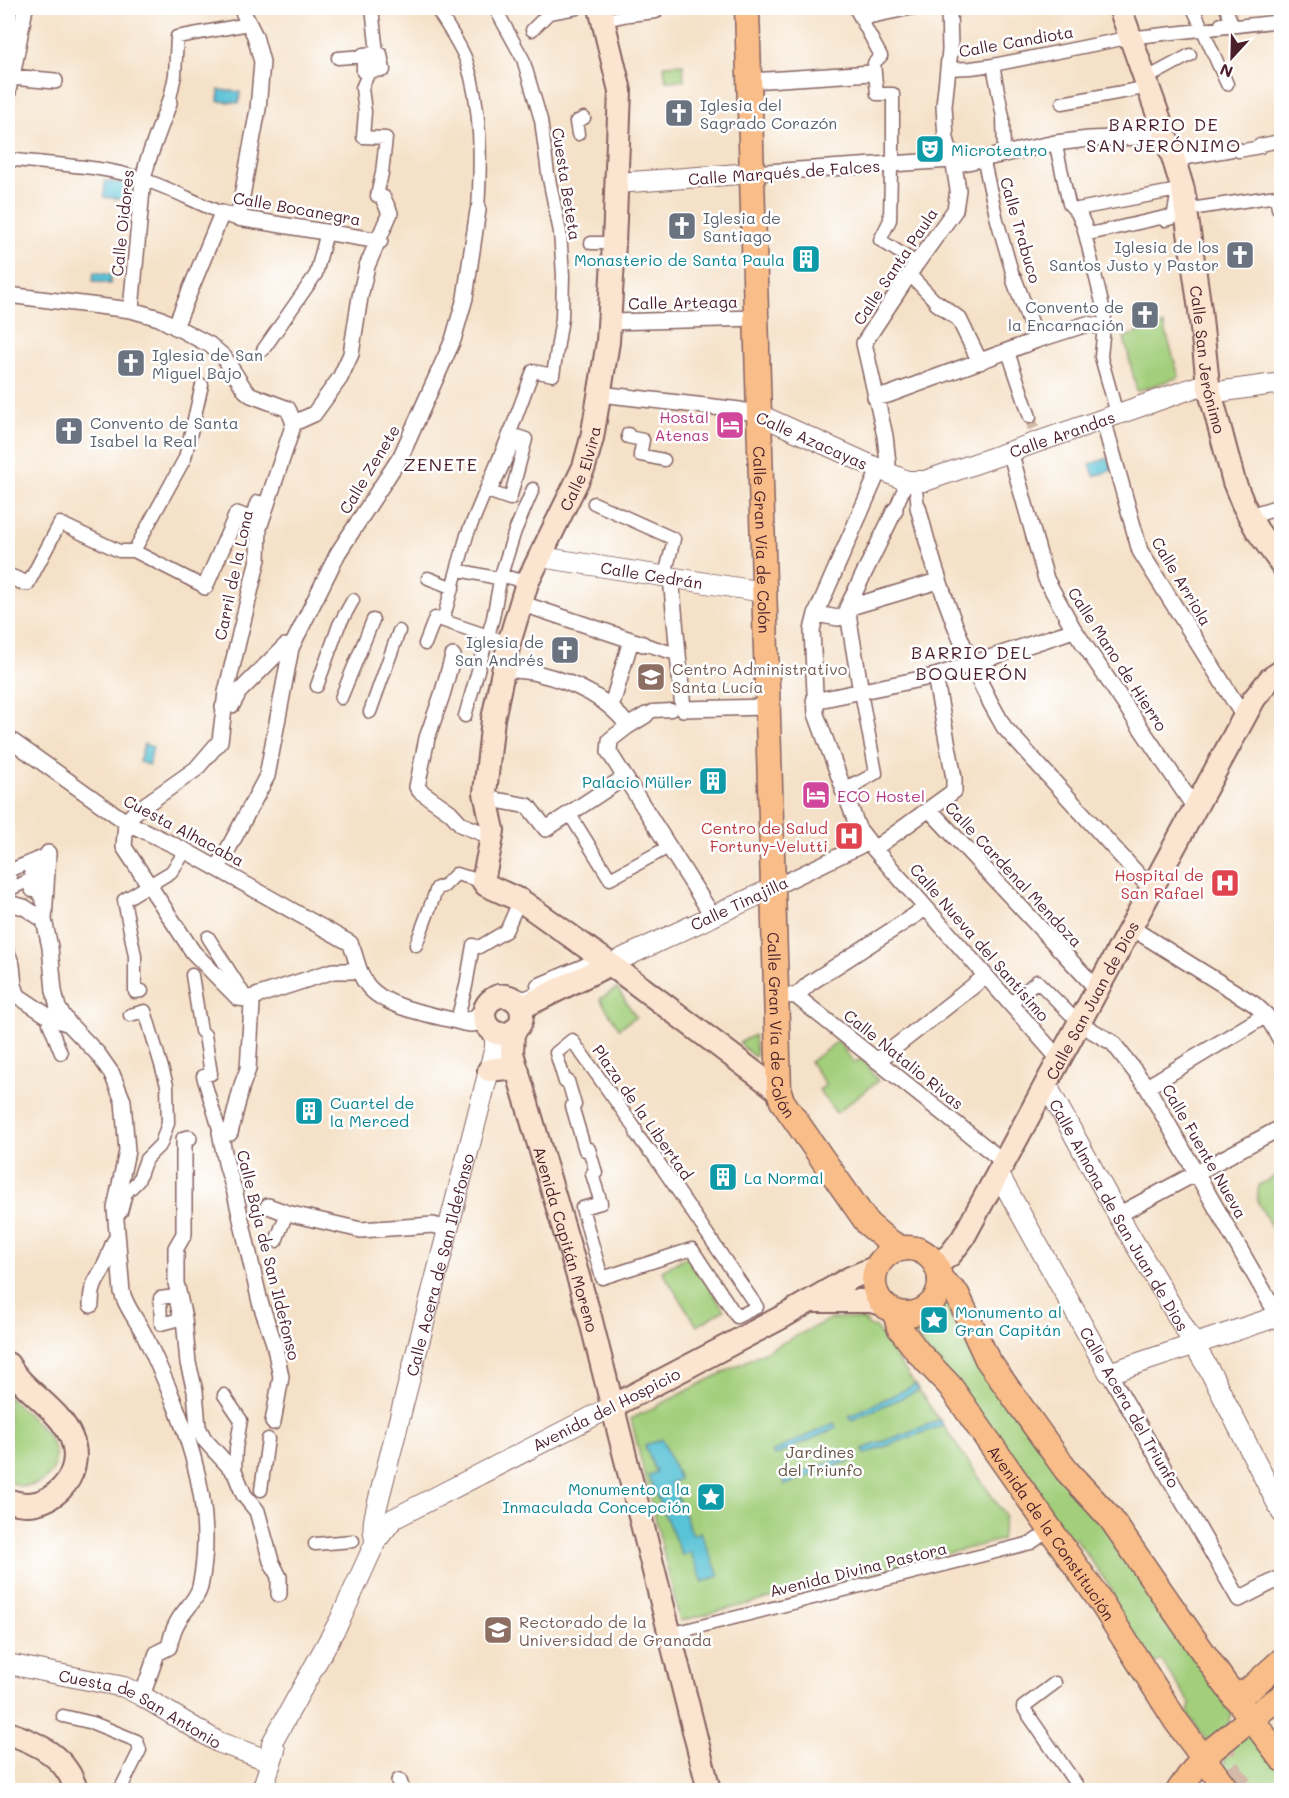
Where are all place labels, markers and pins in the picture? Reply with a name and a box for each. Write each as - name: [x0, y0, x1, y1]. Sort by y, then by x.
- place label: Iglesia del Sagrado Corazón: [700, 94, 837, 133]
- church icon: Iglesia del Sagrado Corazón: [663, 97, 695, 129]
- theatre icon: Microteatro: [914, 133, 946, 165]
- place label: Microteatro: [951, 139, 1047, 160]
- place label: Iglesia de Santiago: [703, 207, 781, 246]
- church icon: Iglesia de Santiago: [666, 210, 698, 242]
- place label: Iglesia de los Santos Justo y Pastor: [1049, 236, 1219, 275]
- church icon: Iglesia de los Santos Justo y Pastor: [1224, 239, 1256, 271]
- building icon: Monasterio de Santa Paula: [790, 243, 822, 275]
- place label: Monasterio de Santa Paula: [574, 249, 785, 270]
- place label: Convento de la Encarnación: [1008, 296, 1124, 335]
- church icon: Convento de la Encarnación: [1129, 299, 1161, 331]
- place label: Iglesia de San Miguel Bajo: [152, 344, 263, 383]
- church icon: Iglesia de San Miguel Bajo: [115, 347, 147, 379]
- place label: Hostal Atenas: [654, 406, 709, 445]
- hotel icon: Hostal Atenas: [714, 409, 746, 441]
- place label: Convento de Santa Isabel la Real: [90, 412, 239, 451]
- church icon: Convento de Santa Isabel la Real: [53, 415, 85, 447]
- place label: Iglesia de San Andrés: [455, 631, 544, 670]
- church icon: Iglesia de San Andrés: [549, 634, 581, 666]
- place label: Centro Administrativo Santa Lucía: [672, 658, 847, 697]
- school or university icon: Centro Administrativo Santa Lucía: [635, 661, 667, 693]
- building icon: Palacio Müller: [697, 765, 729, 797]
- place label: Palacio Müller: [582, 771, 692, 792]
- hotel icon: ECO Hostel: [800, 779, 832, 811]
- place label: ECO Hostel: [837, 785, 925, 806]
- place label: Centro de Salud Fortuny-Velutti: [701, 817, 828, 856]
- hospital icon: Centro de Salud Fortuny-Velutti: [833, 820, 865, 852]
- place label: Hospital de San Rafael: [1114, 864, 1204, 903]
- hospital icon: Hospital de San Rafael: [1209, 867, 1241, 899]
- place label: Cuartel de la Merced: [330, 1092, 414, 1131]
- building icon: Cuartel de la Merced: [293, 1095, 325, 1127]
- building icon: La Normal: [707, 1161, 739, 1193]
- place label: La Normal: [744, 1167, 824, 1188]
- place label: Monumento al Gran Capitán: [955, 1301, 1062, 1340]
- place icon: Monumento al Gran Capitán: [918, 1304, 950, 1336]
- place label: Monumento a la Inmaculada Concepción: [502, 1478, 690, 1517]
- place icon: Monumento a la Inmaculada Concepción: [695, 1481, 727, 1513]
- place label: Rectorado de la Universidad de Granada: [519, 1611, 712, 1650]
- school or university icon: Rectorado de la Universidad de Granada: [482, 1614, 514, 1646]

